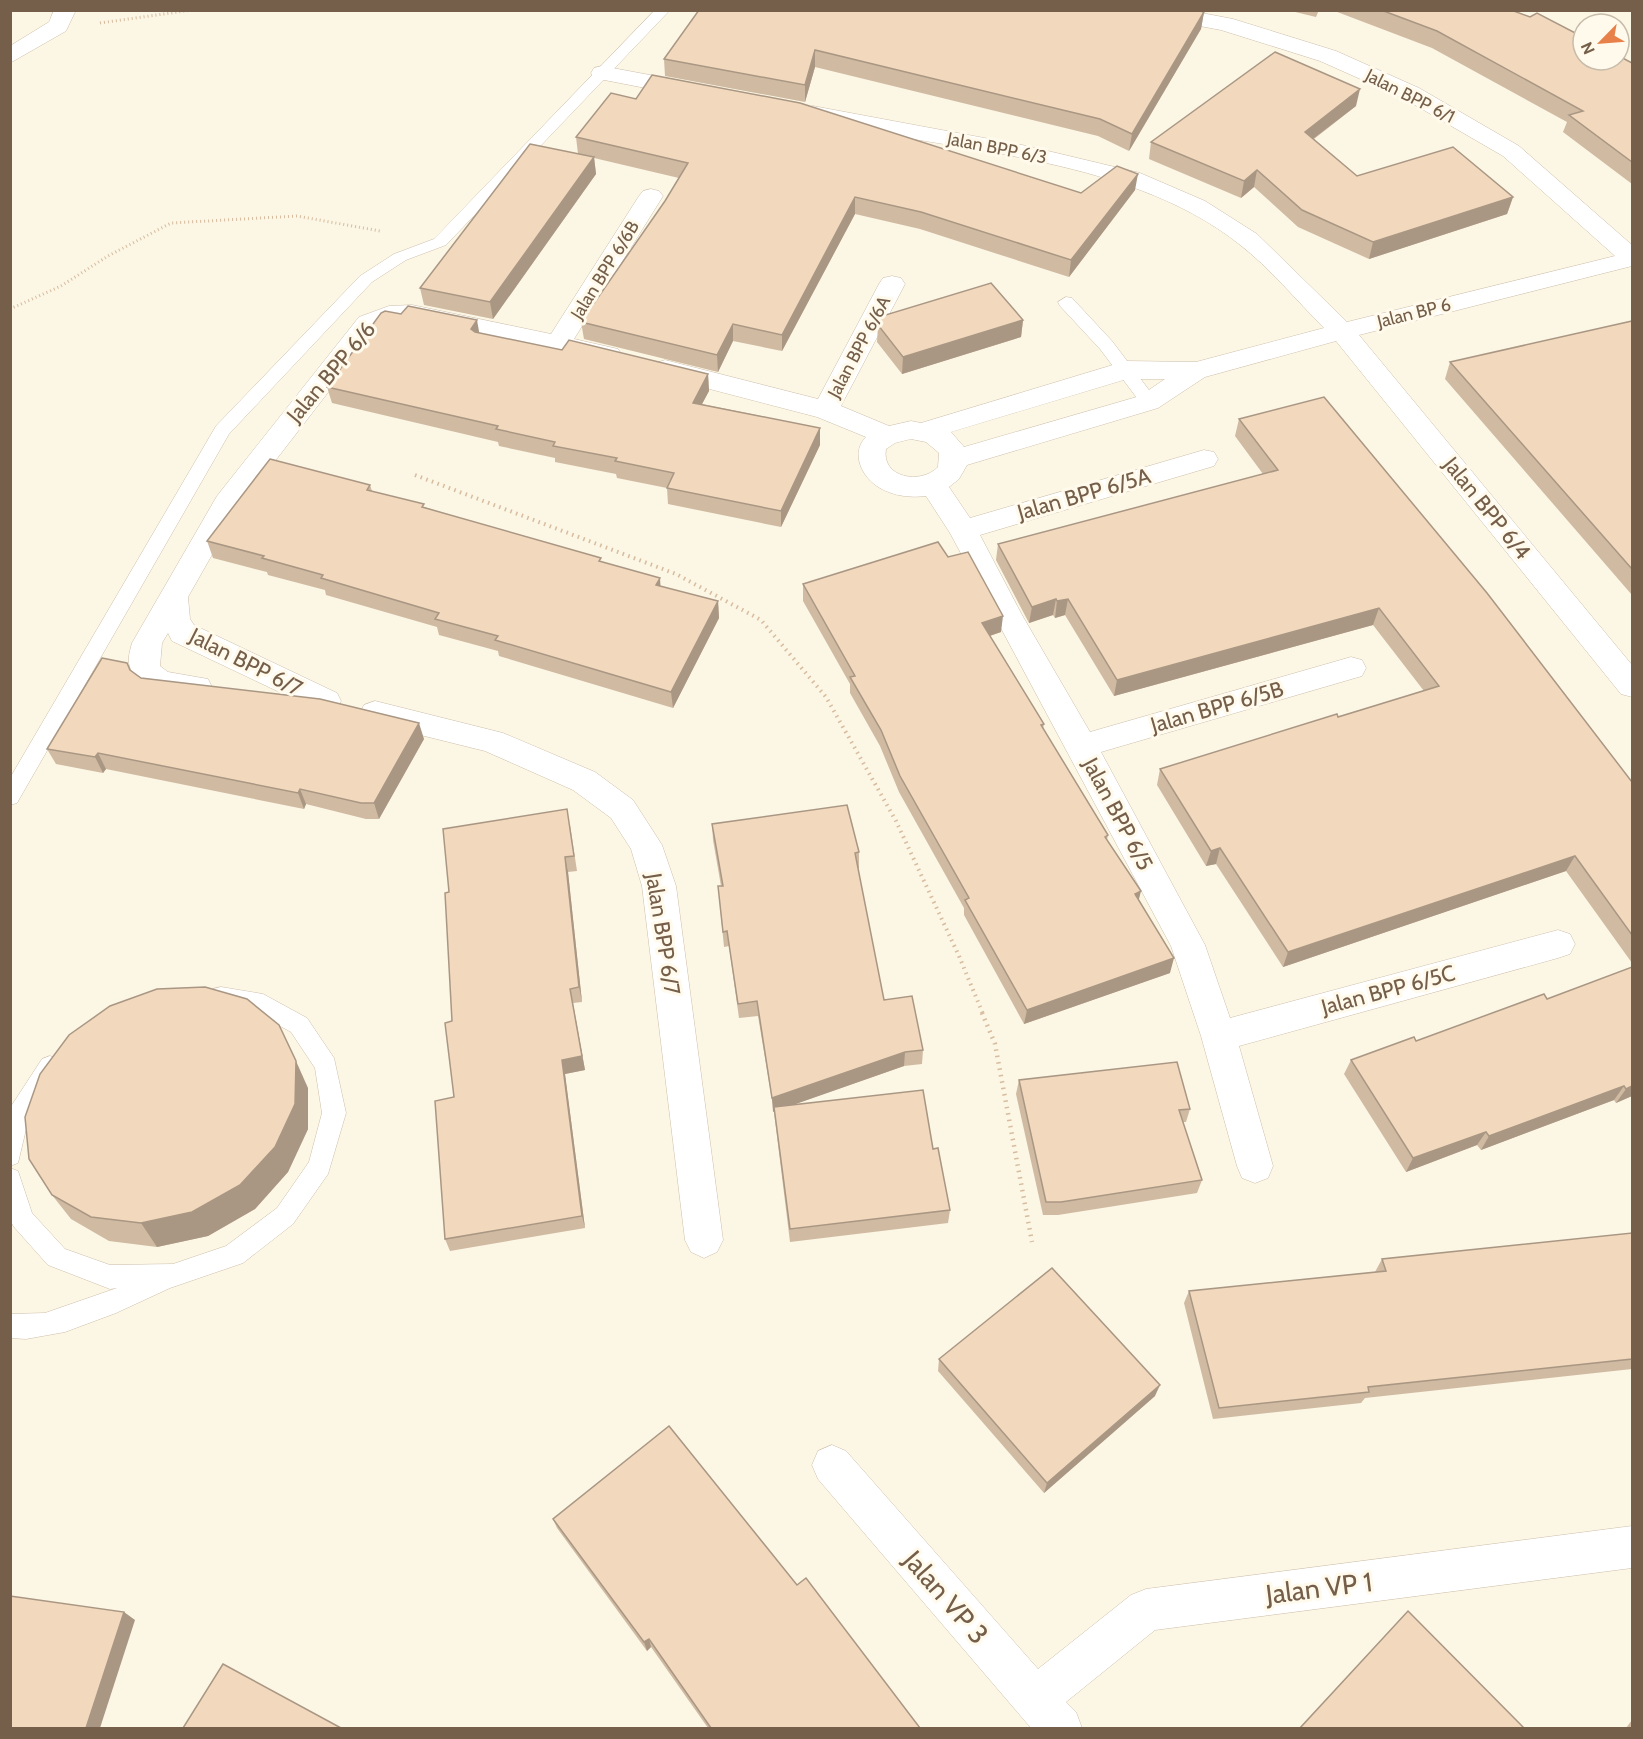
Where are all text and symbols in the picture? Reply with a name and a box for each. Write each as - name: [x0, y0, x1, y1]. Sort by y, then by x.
- north arrow: [1571, 12, 1631, 72]
- text: N: [1577, 39, 1599, 57]
- street label: Jalan BPP 6/1: [1361, 64, 1458, 128]
- street label: Jalan BPP 6/3: [944, 127, 1049, 168]
- street label: Jalan BPP 6/6B: [565, 216, 644, 324]
- street label: Jalan BPP 6/6A: [822, 292, 895, 403]
- street label: Jalan BP 6: [1374, 293, 1453, 333]
- street label: Jalan BPP 6/6: [280, 316, 381, 429]
- street label: Jalan BPP 6/4: [1437, 451, 1537, 565]
- street label: Jalan BPP 6/5A: [1013, 462, 1154, 526]
- street label: Jalan BPP 6/7: [184, 622, 307, 702]
- street label: Jalan BPP 6/5B: [1147, 675, 1286, 739]
- street label: Jalan BPP 6/5: [1077, 752, 1159, 875]
- street label: Jalan BPP 6/7: [640, 870, 686, 997]
- street label: Jalan BPP 6/5C: [1317, 959, 1458, 1021]
- street label: Jalan VP 3: [896, 1543, 995, 1650]
- street label: Jalan VP 1: [1263, 1565, 1374, 1611]

